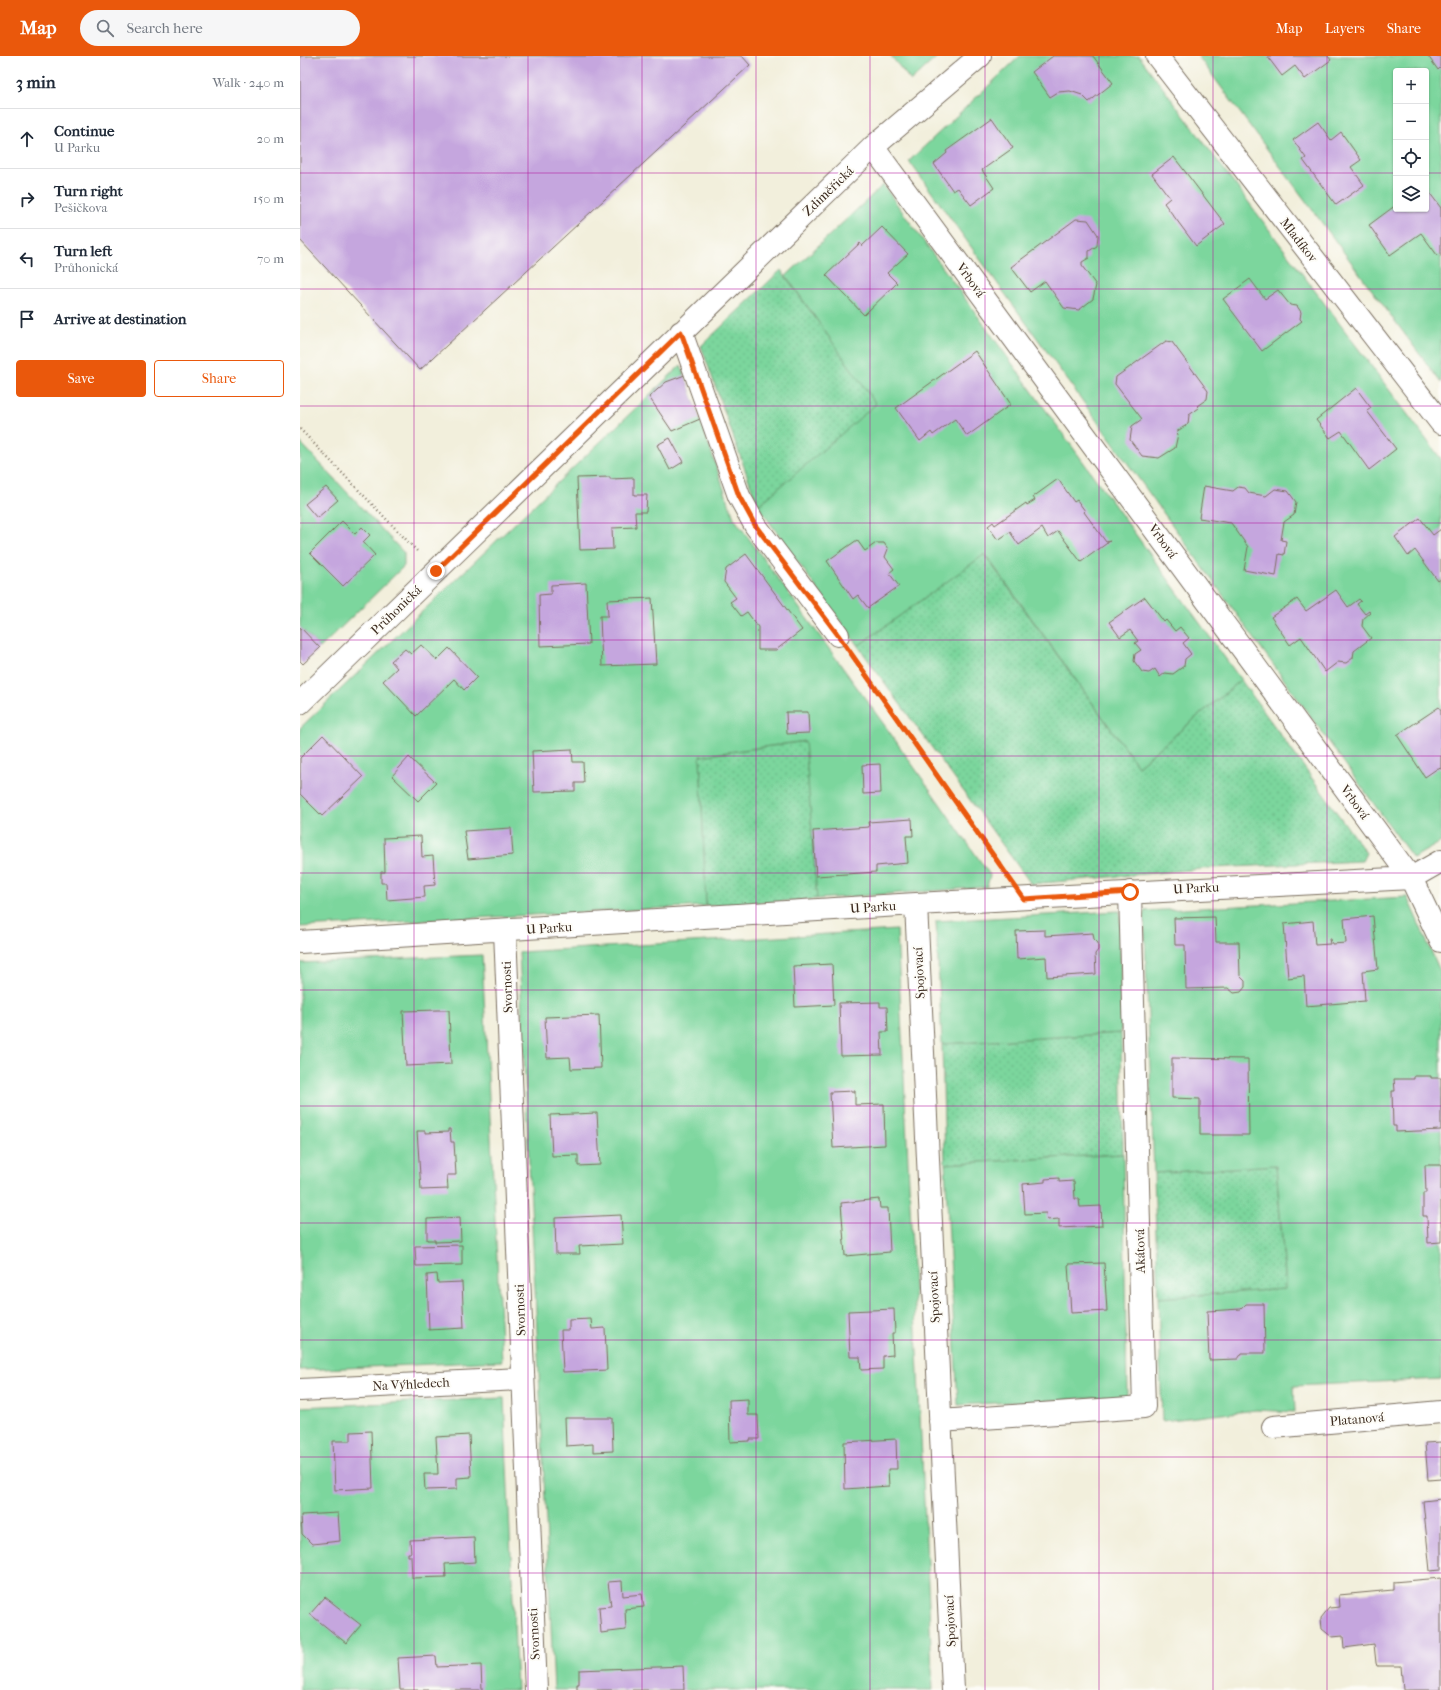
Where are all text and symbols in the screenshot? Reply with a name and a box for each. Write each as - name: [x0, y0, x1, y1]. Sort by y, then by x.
- search box: [80, 10, 360, 46]
- text: Map: [20, 17, 56, 39]
- icon: search: [94, 17, 116, 39]
- text: Search here: [126, 19, 203, 37]
- text: Map: [1276, 20, 1303, 37]
- text: Layers: [1325, 20, 1365, 37]
- text: Share: [1387, 20, 1421, 37]
- map controls: [1393, 68, 1429, 212]
- button: +: [1393, 68, 1429, 104]
- text: 3 min: [16, 72, 56, 92]
- text: Walk · 240 m: [212, 75, 284, 90]
- button: −: [1393, 104, 1429, 140]
- text: Continue: [54, 122, 114, 140]
- icon: ahead: [16, 128, 38, 150]
- text: 20 m: [257, 131, 284, 146]
- text: U Parku: [54, 140, 100, 155]
- button: locate: [1393, 140, 1429, 176]
- street label: Zdiměřická: [800, 163, 857, 219]
- button: layers: [1393, 176, 1429, 212]
- text: Turn right: [54, 182, 123, 200]
- icon: right: [16, 188, 38, 210]
- text: 150 m: [253, 191, 284, 206]
- text: Pešičkova: [54, 200, 107, 215]
- street label: Mladíkov: [1277, 215, 1321, 265]
- text: Turn left: [54, 242, 112, 260]
- icon: left: [16, 248, 38, 270]
- text: 70 m: [257, 251, 284, 266]
- street label: Vrbová: [953, 259, 989, 301]
- text: Průhonická: [54, 260, 118, 275]
- icon: arrive: [16, 308, 38, 330]
- text: Arrive at destination: [54, 310, 186, 328]
- button: Save: [16, 360, 146, 397]
- button: Share: [154, 360, 284, 397]
- street label: Vrbová: [1145, 520, 1181, 562]
- route end: [427, 562, 445, 580]
- street label: Průhonická: [368, 582, 425, 638]
- street label: Vrbová: [1337, 781, 1373, 823]
- street label: U Parku: [1173, 879, 1220, 897]
- route start: [1121, 883, 1139, 901]
- street label: U Parku: [849, 898, 897, 916]
- street label: U Parku: [525, 919, 573, 937]
- street label: Spojovací: [910, 947, 928, 999]
- street label: Svornosti: [499, 961, 515, 1013]
- street label: Akátová: [1132, 1228, 1148, 1274]
- street label: Spojovací: [925, 1271, 943, 1323]
- street label: Svornosti: [512, 1284, 528, 1336]
- street label: Na Výhledech: [372, 1374, 451, 1394]
- street label: Platanová: [1329, 1409, 1386, 1429]
- street label: Spojovací: [941, 1595, 959, 1647]
- street label: Svornosti: [525, 1607, 543, 1660]

